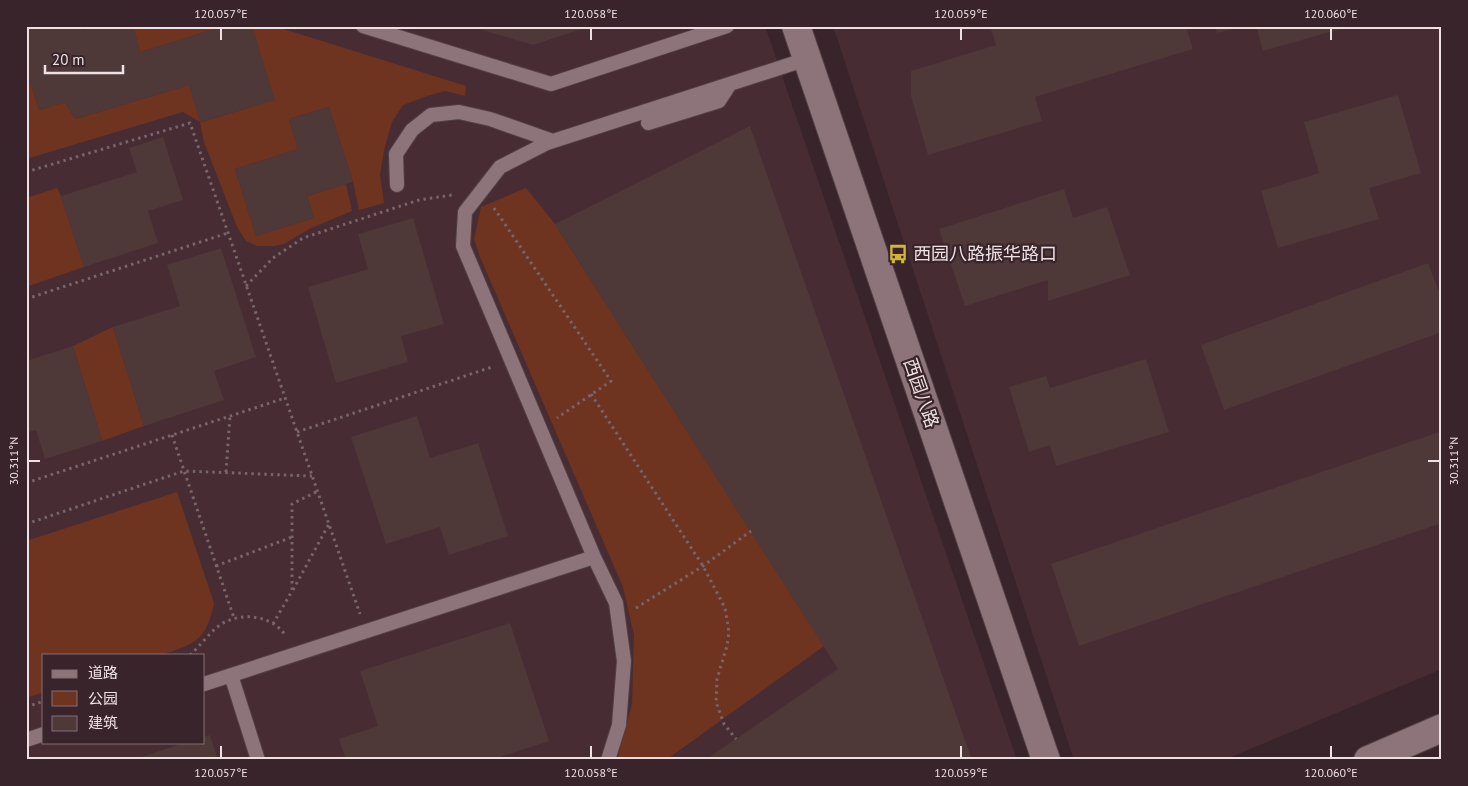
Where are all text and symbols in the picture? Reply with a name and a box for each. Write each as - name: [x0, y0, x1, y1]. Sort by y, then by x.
- text: 120.057°E: [194, 6, 248, 21]
- text: 120.058°E: [564, 6, 618, 21]
- text: 120.059°E: [934, 6, 988, 21]
- text: 120.060°E: [1304, 6, 1358, 21]
- scale bar: [45, 42, 122, 74]
- text: 20 m: [52, 50, 85, 69]
- place label: 西园八路振华路口: [913, 242, 1057, 265]
- bus stop icon: 西园八路振华路口: [887, 243, 909, 265]
- street label: 西园八路: [899, 355, 944, 431]
- text: 30.311°N: [6, 437, 21, 485]
- text: 30.311°N: [1446, 437, 1461, 485]
- legend: [42, 654, 205, 744]
- text: 道路: [88, 663, 118, 682]
- text: 公园: [88, 689, 118, 708]
- text: 建筑: [88, 713, 118, 732]
- text: 120.057°E: [194, 765, 248, 780]
- text: 120.058°E: [564, 765, 618, 780]
- text: 120.059°E: [934, 765, 988, 780]
- text: 120.060°E: [1304, 765, 1358, 780]

